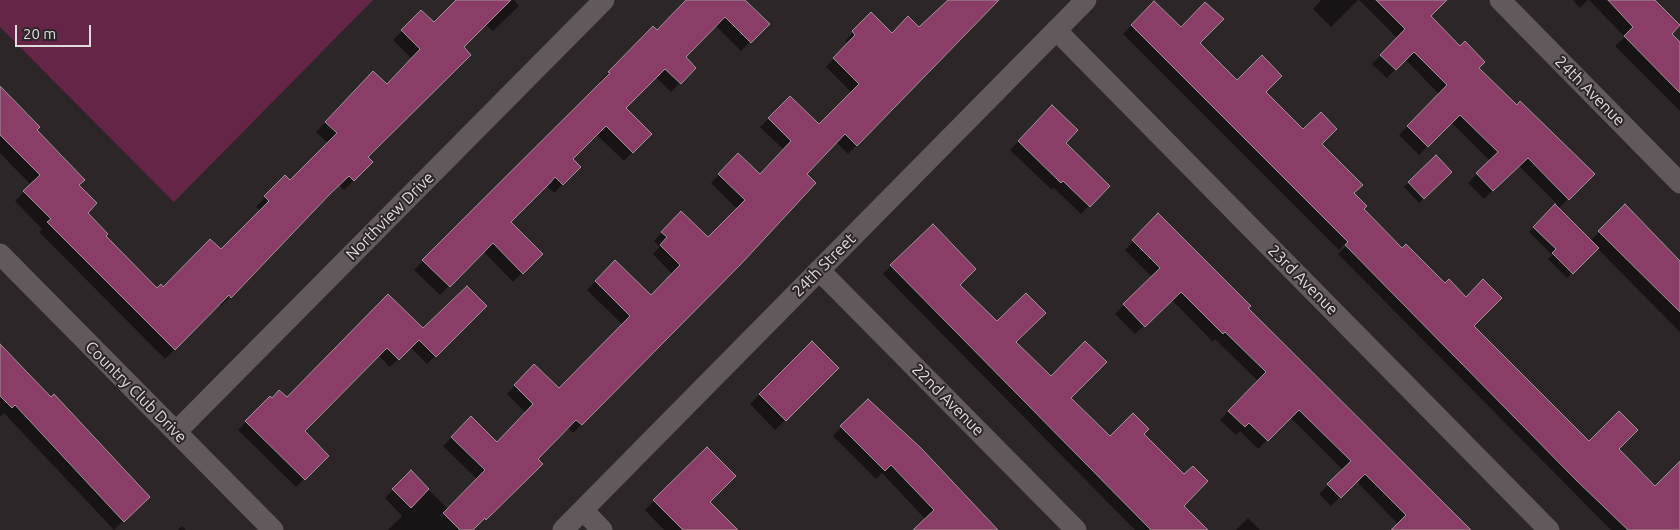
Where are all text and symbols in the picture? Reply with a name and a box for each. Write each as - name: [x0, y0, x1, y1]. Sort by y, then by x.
- scale bar: [18, 15, 94, 47]
- text: 20 m: [23, 25, 56, 42]
- street label: 24th Avenue: [1551, 52, 1629, 130]
- street label: Northview Drive: [342, 168, 438, 264]
- street label: 24th Street: [788, 229, 860, 301]
- street label: 23rd Avenue: [1264, 241, 1342, 319]
- street label: Country Club Drive: [81, 337, 191, 447]
- street label: 22nd Avenue: [908, 360, 988, 440]

